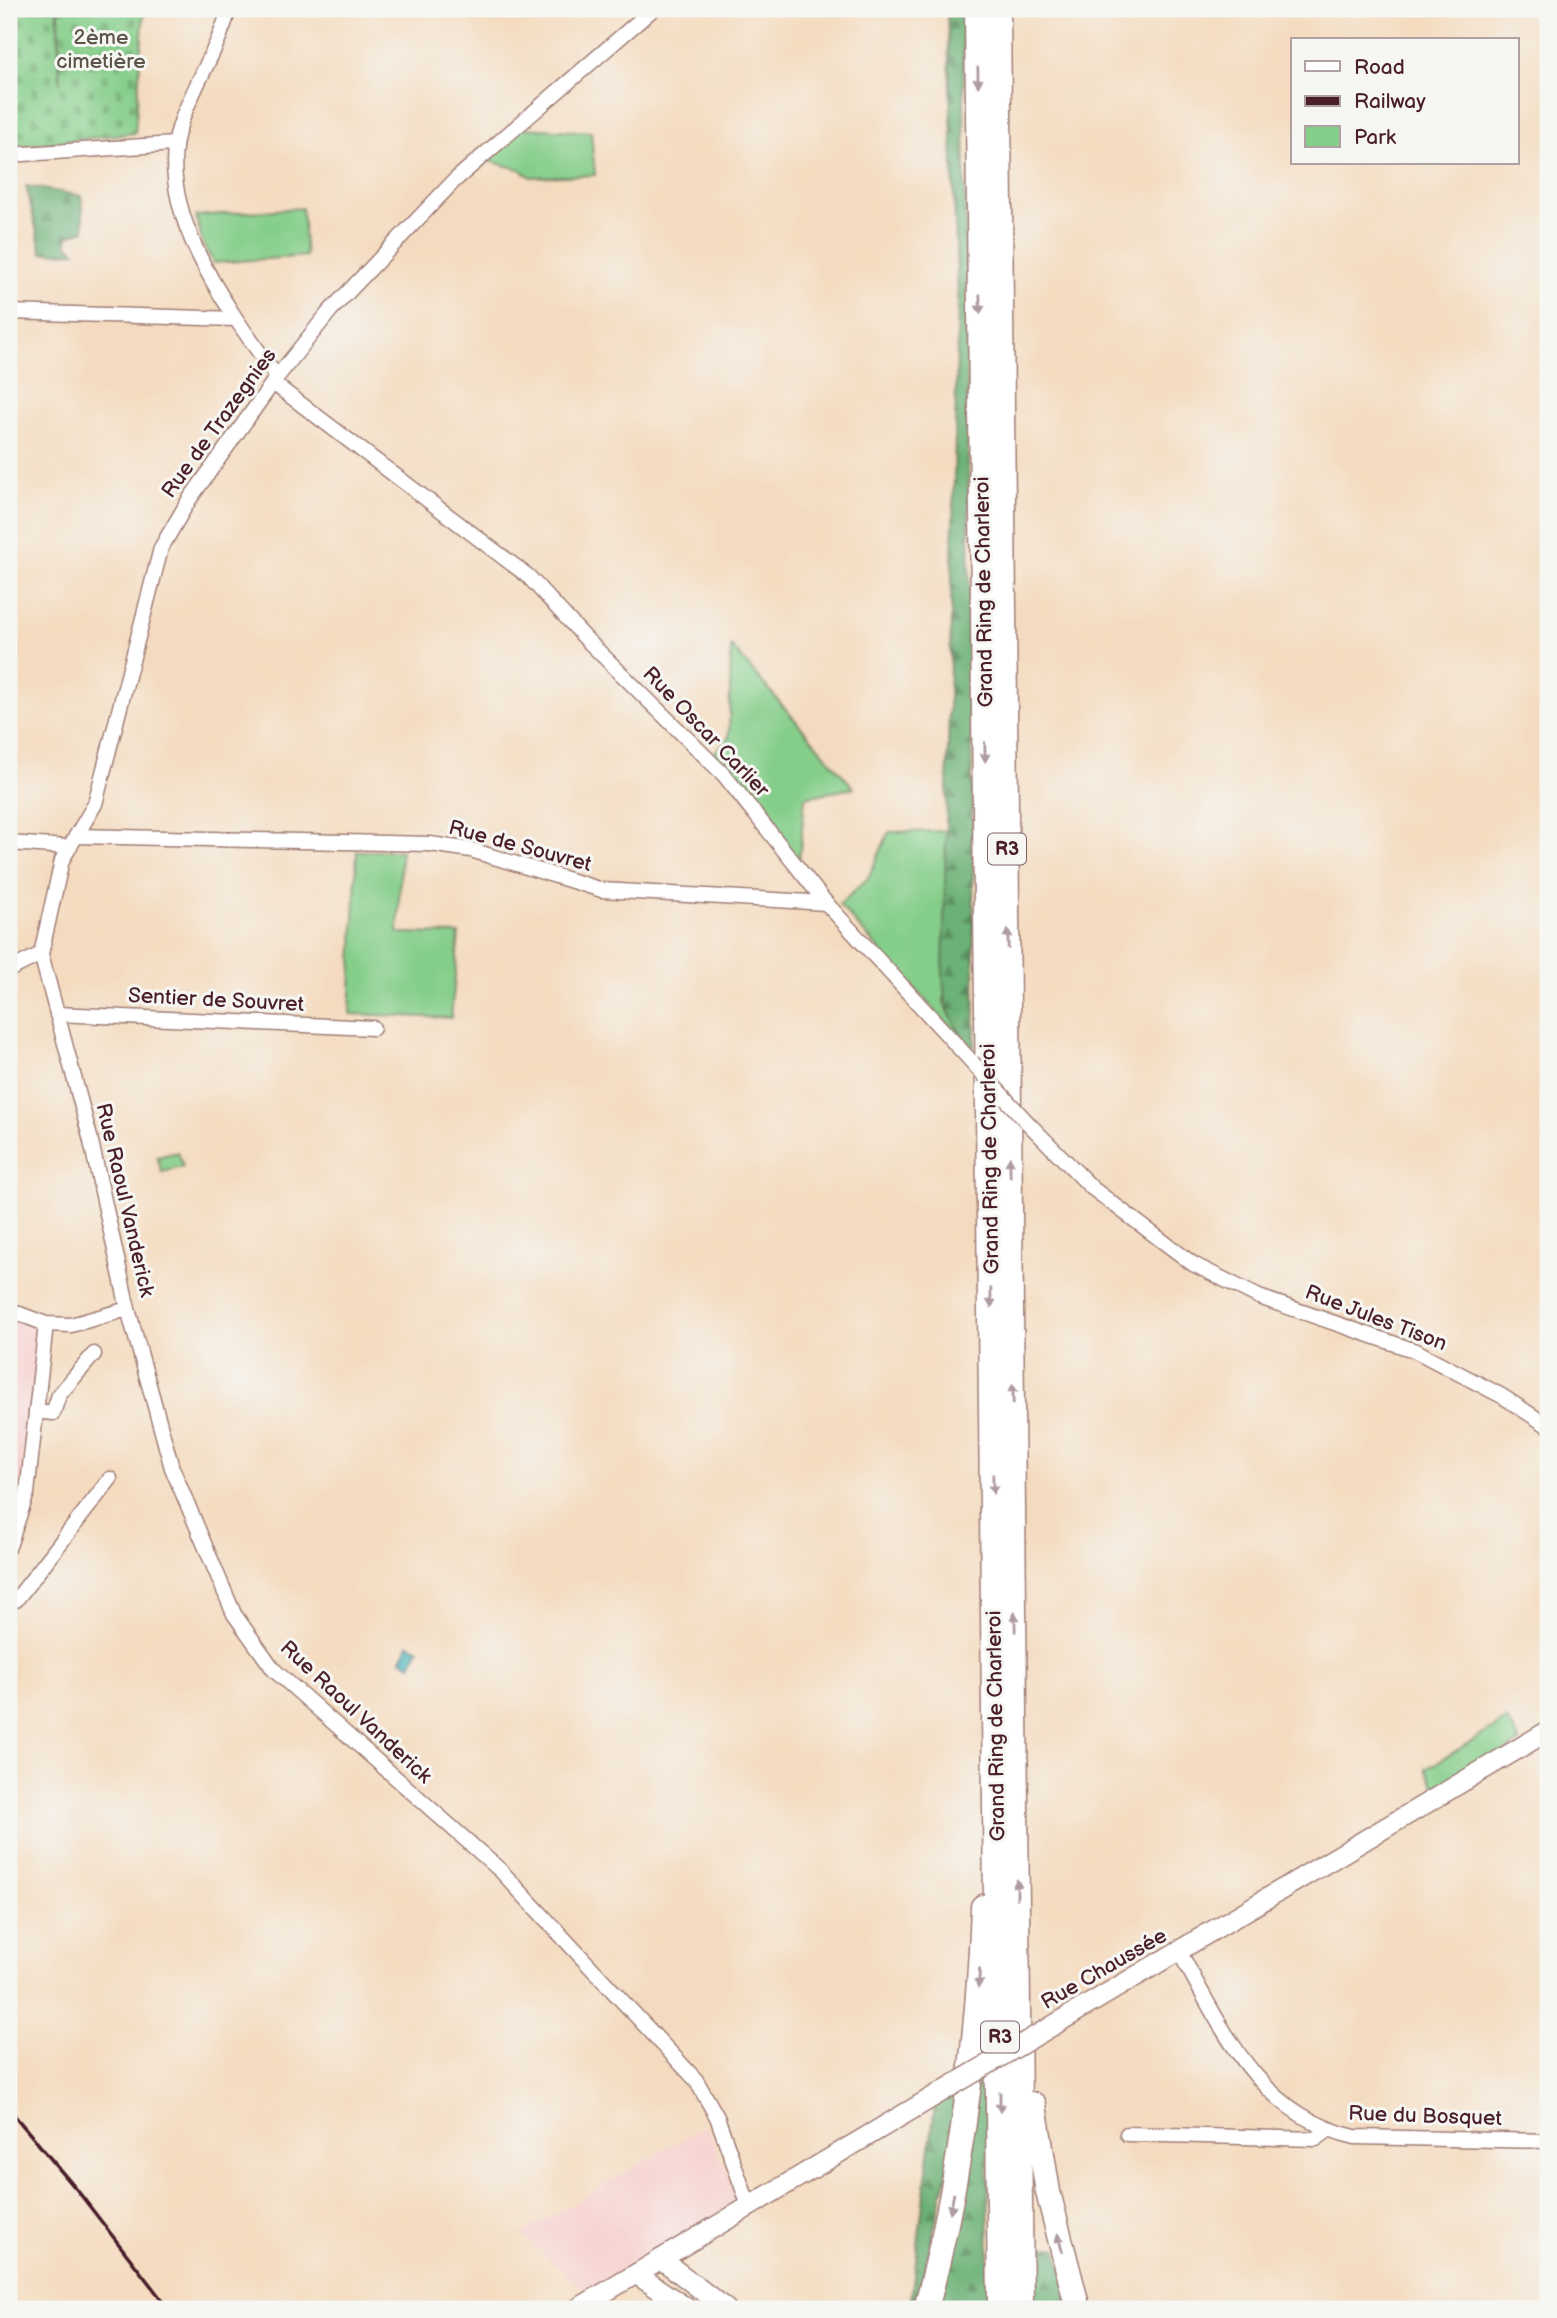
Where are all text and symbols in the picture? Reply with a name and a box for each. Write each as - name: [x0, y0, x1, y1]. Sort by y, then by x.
- park label: 2ème cimetière: [56, 25, 146, 74]
- legend: [1291, 38, 1518, 164]
- text: Road: [1354, 55, 1405, 80]
- one-way arrow: [972, 66, 984, 88]
- text: Railway: [1354, 89, 1426, 114]
- text: Park: [1354, 125, 1397, 150]
- one-way arrow: [975, 294, 986, 316]
- street label: Rue de Trazegnies: [156, 343, 282, 503]
- street label: Grand Ring de Charleroi: [969, 476, 999, 708]
- street label: Rue Oscar Carlier: [637, 662, 775, 803]
- one-way arrow: [979, 742, 991, 764]
- street label: Rue de Souvret: [446, 815, 595, 877]
- road number: R3: [988, 834, 1026, 864]
- one-way arrow: [1002, 928, 1014, 950]
- street label: Sentier de Souvret: [127, 983, 305, 1017]
- street label: Grand Ring de Charleroi: [975, 1043, 1005, 1275]
- street label: Rue Raoul Vanderick: [91, 1101, 160, 1300]
- one-way arrow: [1004, 1156, 1016, 1178]
- street label: Rue Jules Tison: [1302, 1280, 1450, 1356]
- one-way arrow: [985, 1288, 997, 1310]
- one-way arrow: [1007, 1383, 1019, 1405]
- one-way arrow: [987, 1473, 999, 1495]
- street label: Grand Ring de Charleroi: [981, 1610, 1011, 1842]
- one-way arrow: [1009, 1611, 1021, 1633]
- street label: Rue Raoul Vanderick: [275, 1635, 438, 1789]
- one-way arrow: [1012, 1877, 1023, 1899]
- street label: Rue Chaussée: [1037, 1923, 1171, 2015]
- one-way arrow: [973, 1967, 984, 1989]
- road number: R3: [981, 2022, 1019, 2052]
- one-way arrow: [994, 2092, 1006, 2114]
- street label: Rue du Bosquet: [1348, 2101, 1503, 2131]
- one-way arrow: [946, 2192, 957, 2214]
- one-way arrow: [1054, 2232, 1065, 2254]

